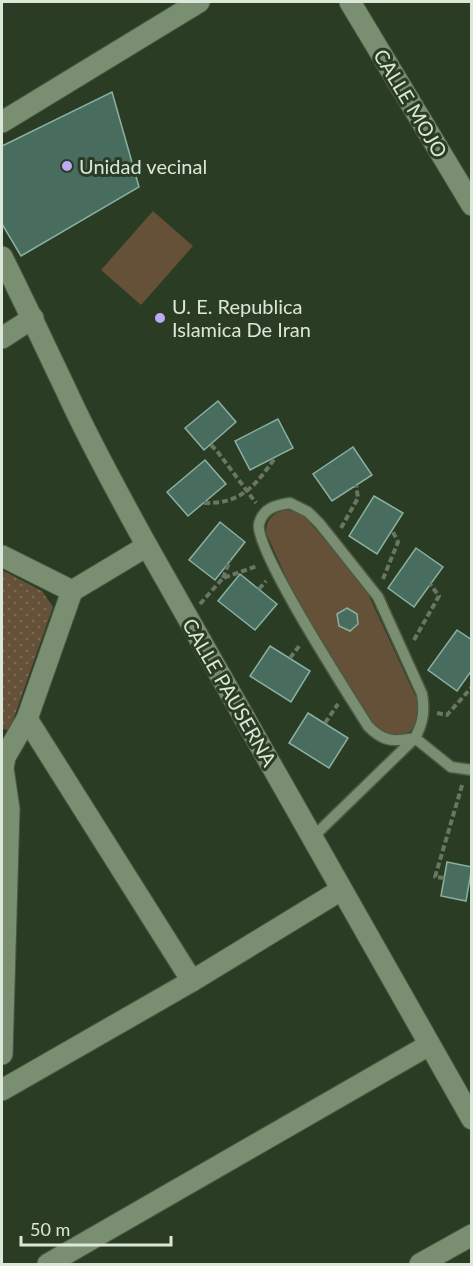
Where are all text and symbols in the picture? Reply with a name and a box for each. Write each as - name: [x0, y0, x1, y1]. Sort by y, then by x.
- street label: CALLE MOJO: [369, 44, 453, 162]
- place label: Unidad vecinal: [79, 154, 207, 178]
- marker: Unidad vecinal: [60, 159, 74, 173]
- place label: U. E. Republica Islamica De Iran: [172, 294, 311, 341]
- marker: U. E. Republica Islamica De Iran: [153, 311, 167, 325]
- street label: CALLE PAUSERNA: [178, 614, 282, 771]
- scale bar: [21, 1209, 171, 1247]
- text: 50 m: [30, 1218, 70, 1240]

